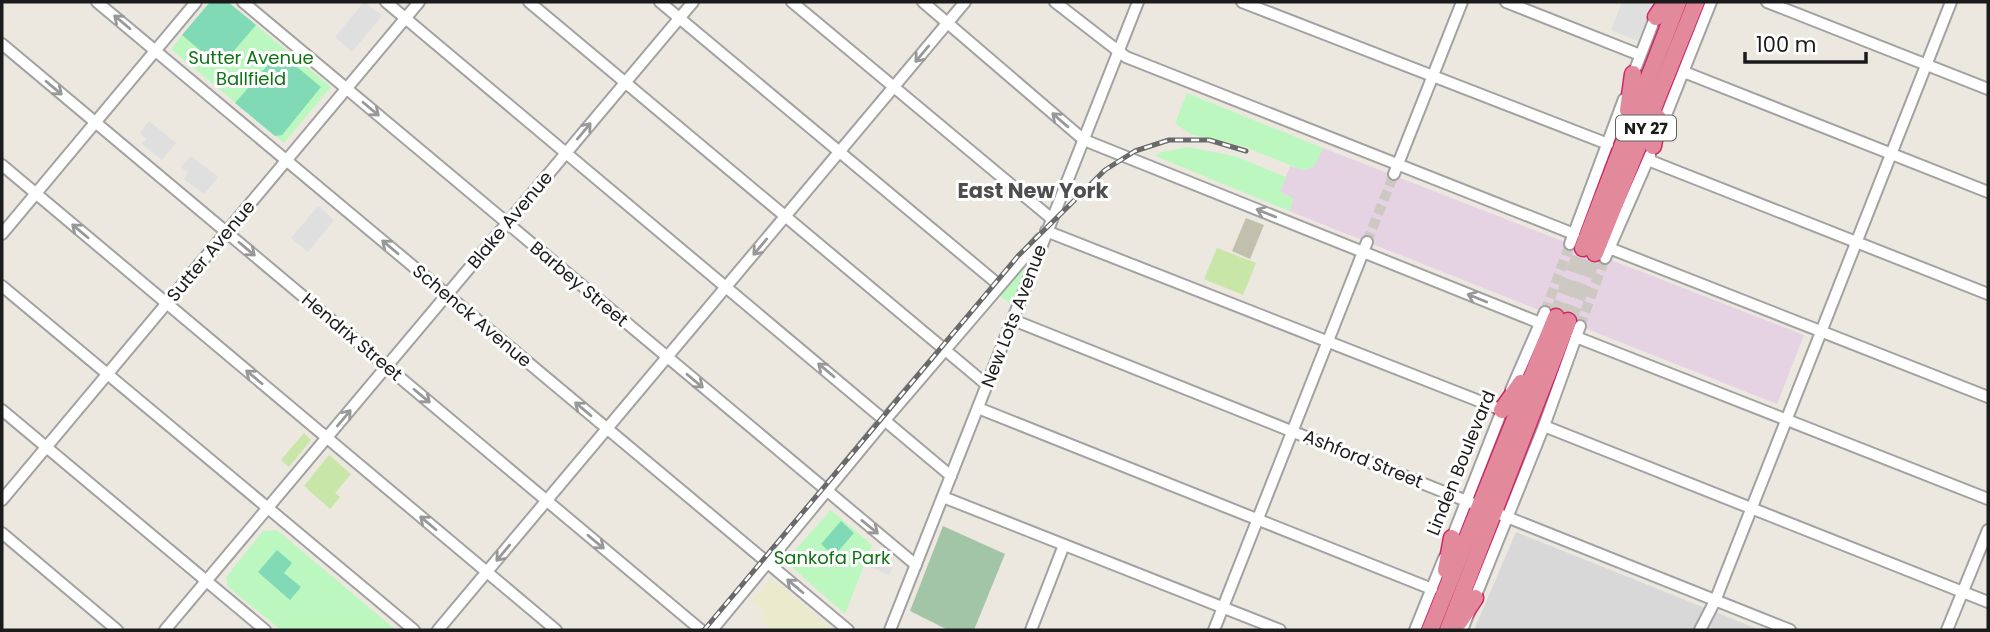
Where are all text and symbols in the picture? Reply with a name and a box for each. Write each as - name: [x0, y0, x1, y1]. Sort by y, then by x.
- one-way arrow: [113, 15, 131, 30]
- scale bar: [1745, 21, 1866, 65]
- text: 100 m: [1756, 30, 1816, 59]
- park label: Sutter Avenue Ballfield: [188, 45, 314, 91]
- one-way arrow: [914, 45, 929, 63]
- one-way arrow: [45, 80, 63, 96]
- one-way arrow: [361, 101, 379, 117]
- one-way arrow: [1051, 112, 1069, 128]
- road number: NY 27: [1616, 116, 1676, 140]
- one-way arrow: [576, 122, 592, 140]
- street label: Blake Avenue: [461, 166, 558, 274]
- district label: East New York: [957, 176, 1109, 205]
- street label: Sutter Avenue: [161, 195, 261, 307]
- one-way arrow: [1255, 206, 1277, 219]
- one-way arrow: [72, 223, 90, 239]
- street label: Barbey Street: [525, 235, 634, 332]
- one-way arrow: [752, 238, 767, 256]
- one-way arrow: [382, 239, 400, 255]
- street label: New Lots Avenue: [975, 241, 1052, 391]
- one-way arrow: [238, 242, 256, 257]
- street label: Schenck Avenue: [407, 258, 537, 373]
- street label: Hendrix Street: [297, 287, 408, 386]
- one-way arrow: [1467, 290, 1488, 303]
- one-way arrow: [817, 363, 835, 378]
- one-way arrow: [245, 369, 263, 385]
- one-way arrow: [686, 373, 704, 389]
- street label: Linden Boulevard: [1420, 387, 1501, 539]
- one-way arrow: [412, 388, 430, 404]
- one-way arrow: [575, 401, 593, 417]
- one-way arrow: [336, 409, 351, 427]
- street label: Ashford Street: [1300, 423, 1427, 494]
- one-way arrow: [420, 516, 438, 531]
- one-way arrow: [860, 519, 878, 534]
- one-way arrow: [586, 534, 604, 550]
- one-way arrow: [495, 544, 511, 562]
- park label: Sankofa Park: [774, 545, 891, 570]
- one-way arrow: [787, 579, 805, 594]

